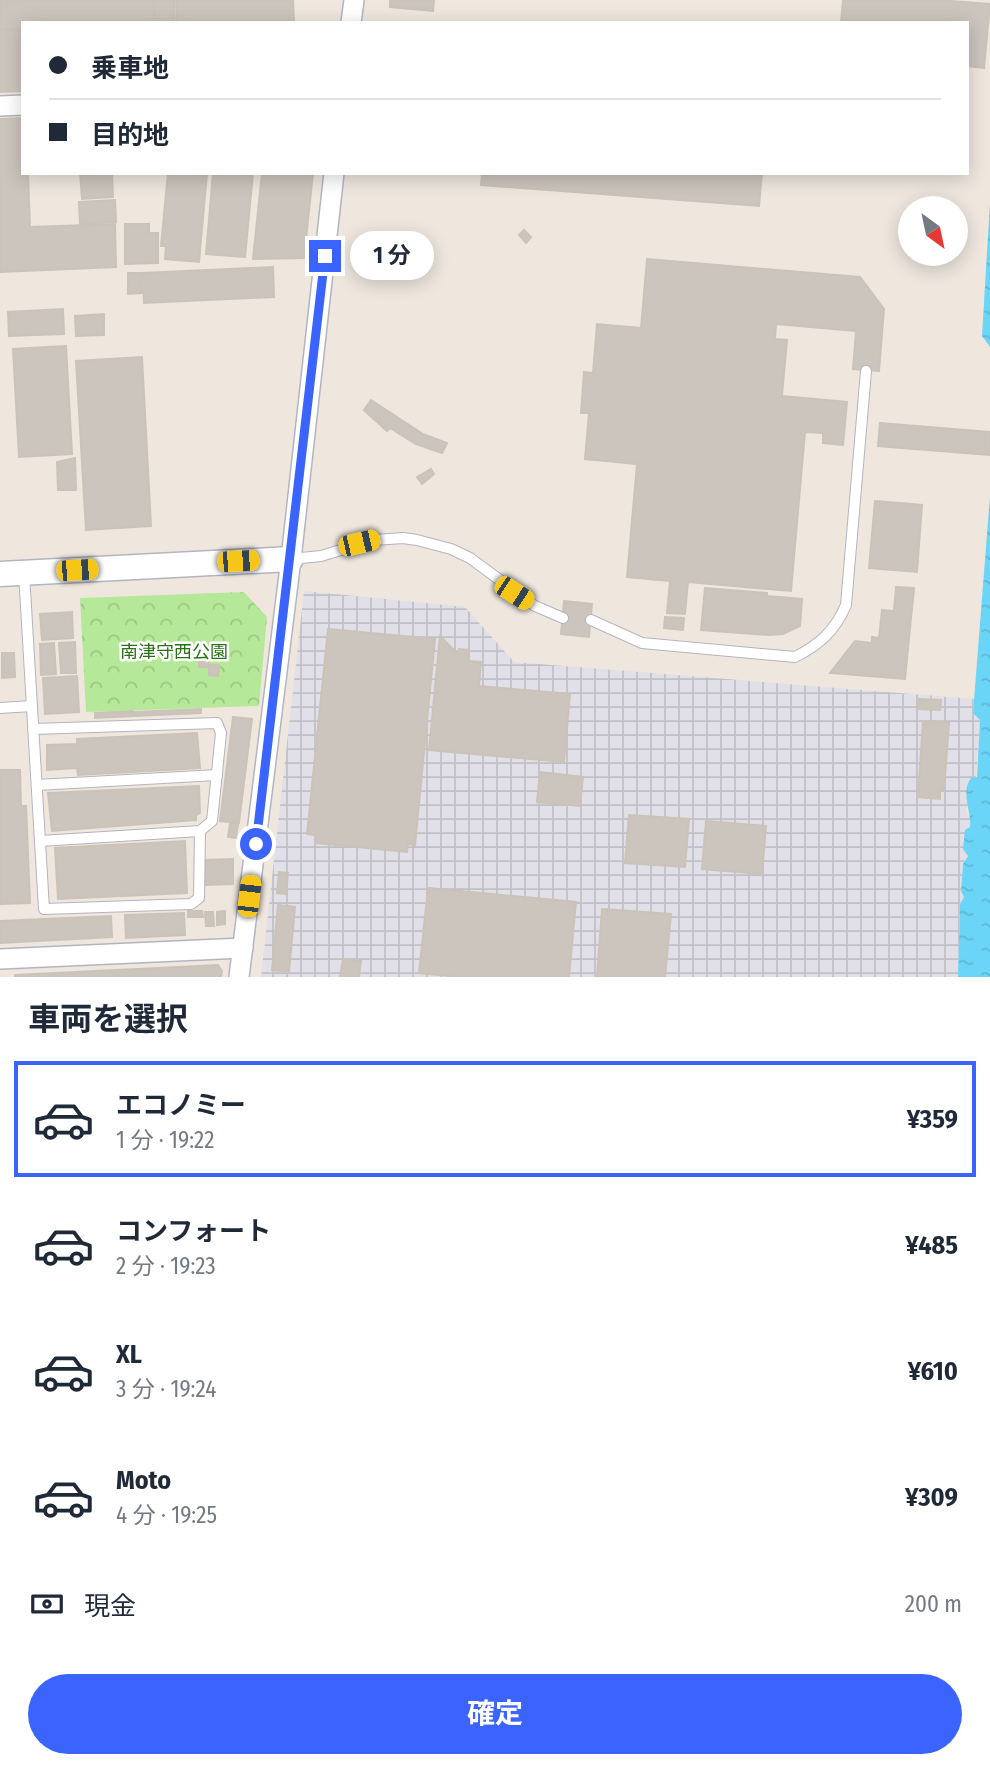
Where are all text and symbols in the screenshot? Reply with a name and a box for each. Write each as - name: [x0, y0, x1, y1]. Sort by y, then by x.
- text: 乗車地: [91, 53, 169, 84]
- text: 目的地: [91, 120, 169, 151]
- north arrow: [898, 196, 968, 266]
- map controls: [898, 196, 968, 266]
- callout: 1 分: [350, 232, 434, 280]
- route end: [309, 240, 341, 272]
- text: 1 分: [373, 241, 411, 269]
- car: [337, 528, 382, 558]
- car: [217, 549, 260, 573]
- car: [56, 558, 99, 582]
- car: [491, 573, 538, 613]
- park label: 南津守西公園: [120, 641, 228, 663]
- route start: [240, 828, 272, 860]
- car: [237, 874, 262, 918]
- text: 車両を選択: [28, 1000, 188, 1038]
- icon: car: [32, 1088, 95, 1151]
- text: エコノミー: [116, 1090, 246, 1121]
- text: ¥359: [907, 1104, 958, 1135]
- text: 1 分 · 19:22: [116, 1126, 214, 1154]
- icon: car: [32, 1214, 95, 1277]
- text: コンフォート: [116, 1216, 271, 1247]
- text: ¥485: [905, 1230, 958, 1261]
- text: 2 分 · 19:23: [116, 1252, 216, 1280]
- text: XL: [116, 1339, 142, 1370]
- icon: car: [32, 1340, 95, 1403]
- text: ¥610: [908, 1356, 958, 1387]
- text: 3 分 · 19:24: [116, 1375, 216, 1403]
- text: Moto: [116, 1465, 171, 1496]
- icon: car: [32, 1466, 95, 1529]
- text: ¥309: [905, 1482, 958, 1513]
- text: 4 分 · 19:25: [116, 1501, 217, 1529]
- icon: cash: [28, 1585, 66, 1623]
- text: 200 m: [905, 1590, 962, 1618]
- text: 現金: [84, 1591, 136, 1622]
- button: 確定: [28, 1674, 962, 1754]

